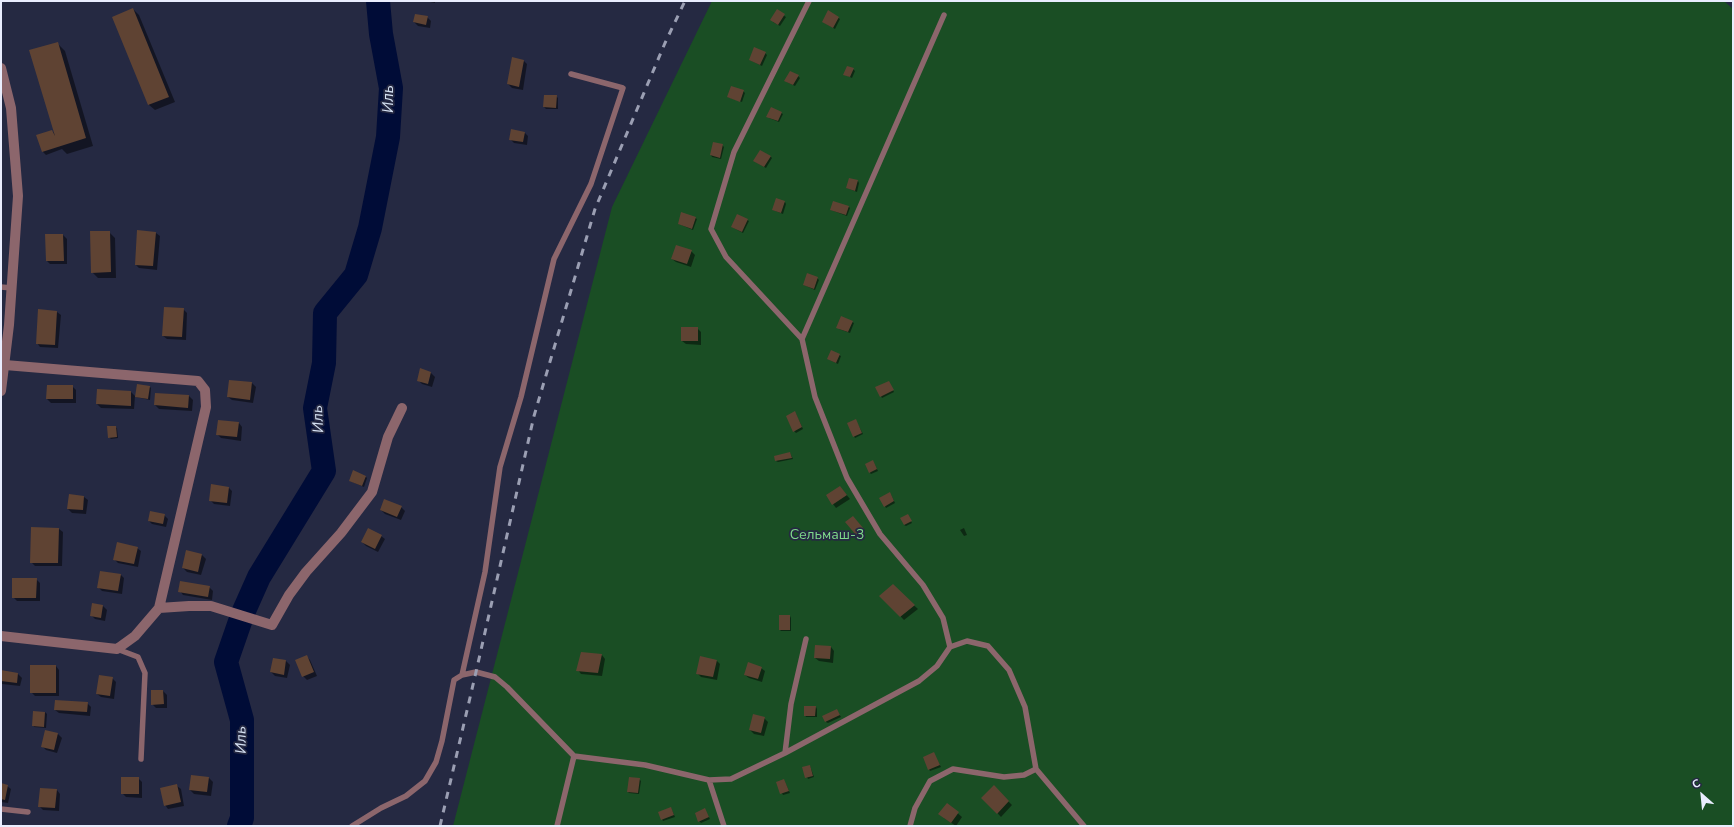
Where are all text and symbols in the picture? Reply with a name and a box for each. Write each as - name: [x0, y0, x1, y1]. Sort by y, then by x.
- water label: Иль: [380, 85, 398, 113]
- water label: Иль: [309, 405, 329, 433]
- park label: Сельмаш-3: [790, 528, 864, 544]
- water label: Иль: [233, 726, 251, 754]
- north arrow: [1682, 775, 1722, 815]
- text: С: [1690, 775, 1703, 792]

